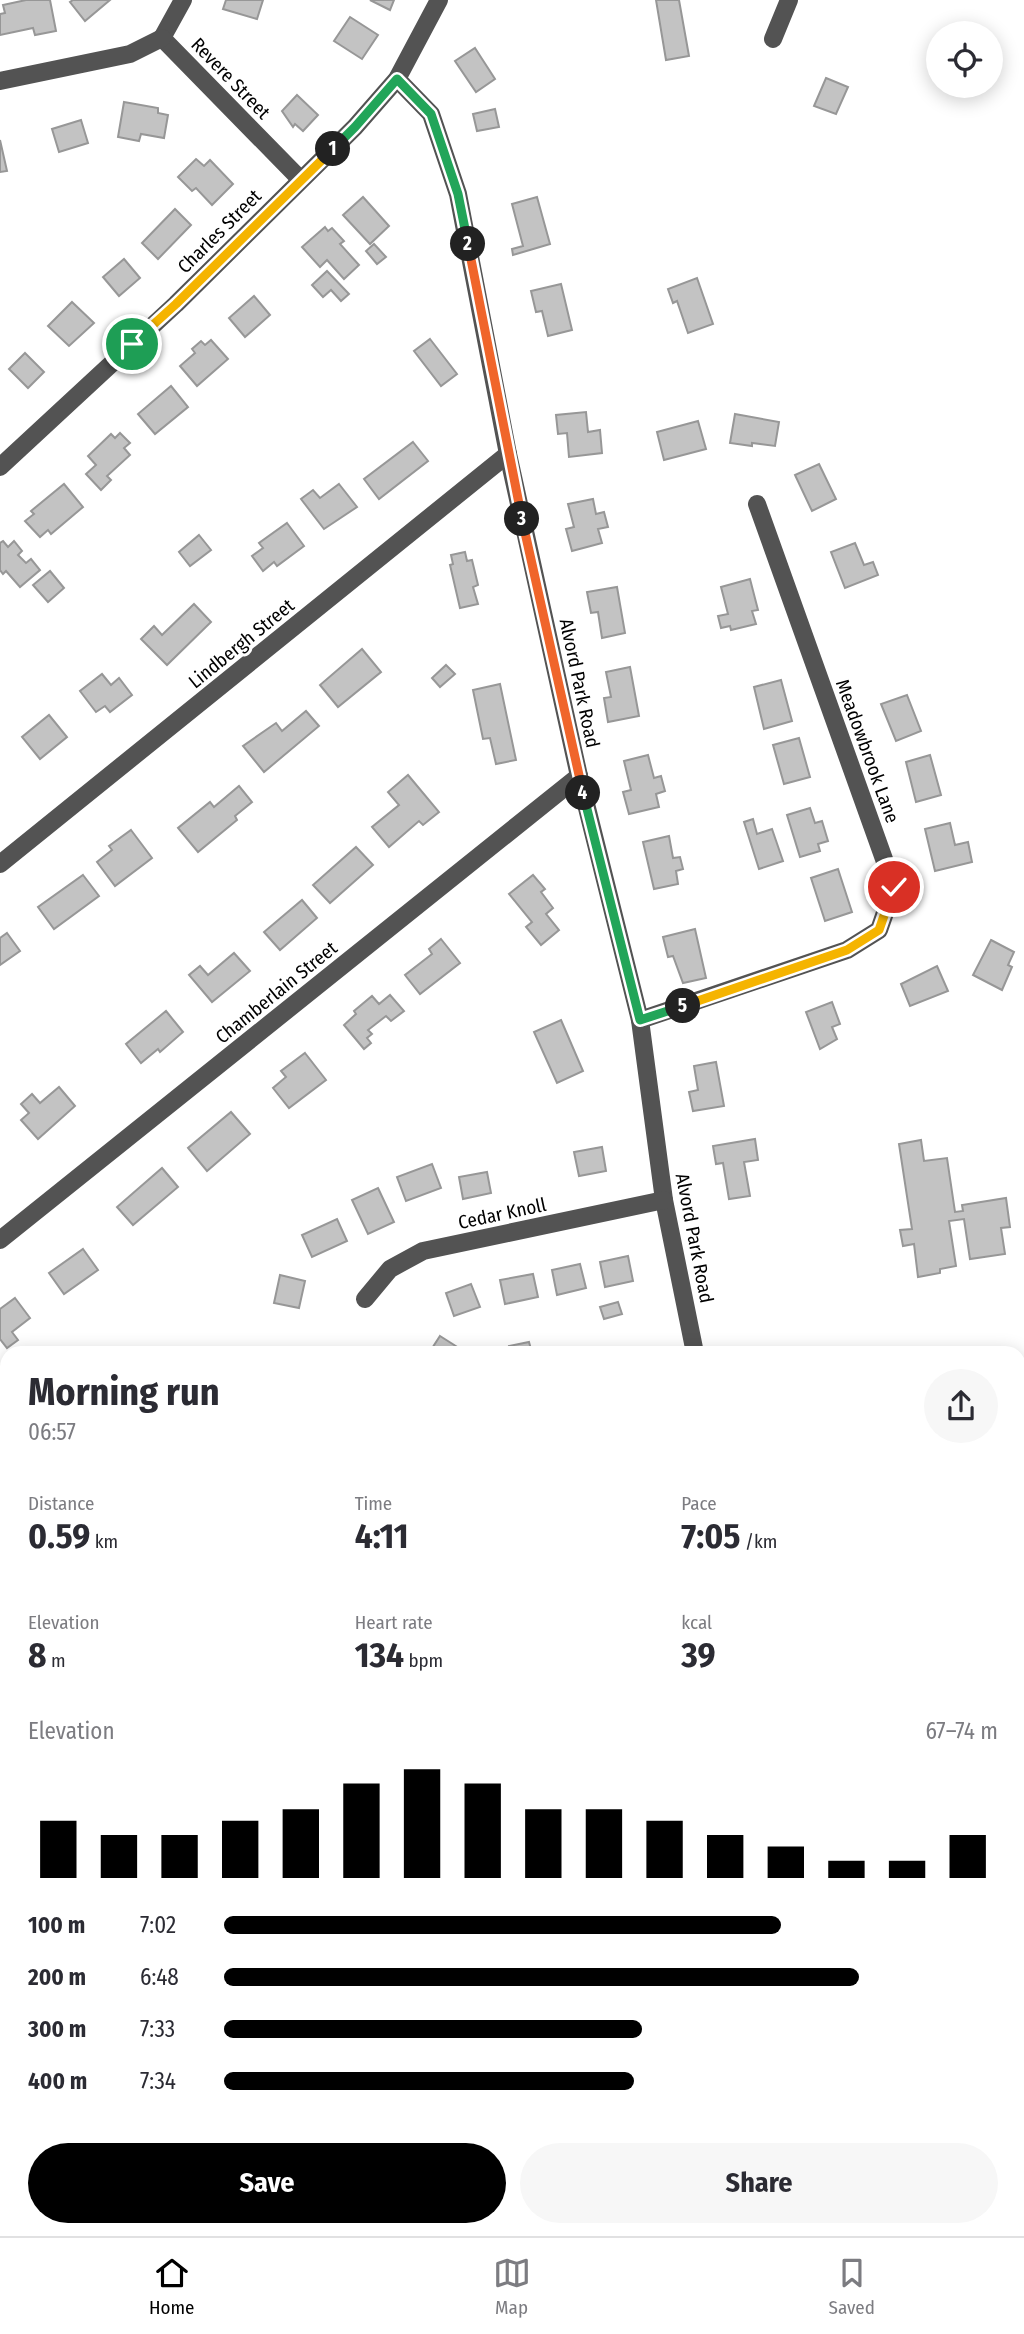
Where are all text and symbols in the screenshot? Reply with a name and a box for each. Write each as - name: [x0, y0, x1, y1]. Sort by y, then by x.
- map controls: [926, 21, 1003, 98]
- button: locate: [926, 21, 1003, 98]
- street label: Revere Street: [186, 33, 276, 124]
- pin: 1: [316, 132, 350, 166]
- text: 1: [328, 137, 337, 160]
- street label: Charles Street: [173, 184, 267, 278]
- pin: 2: [450, 226, 486, 262]
- text: 2: [463, 232, 472, 255]
- pin: [102, 314, 162, 374]
- icon: arrive: [113, 325, 151, 363]
- pin: 3: [504, 502, 540, 536]
- text: 3: [517, 507, 526, 530]
- street label: Lindbergh Street: [184, 593, 299, 693]
- street label: Alvord Park Road: [555, 616, 604, 750]
- street label: Meadowbrook Lane: [831, 676, 904, 826]
- pin: 4: [566, 776, 600, 810]
- text: 4: [578, 781, 587, 804]
- pin: [864, 857, 924, 917]
- icon: check: [875, 868, 913, 906]
- street label: Chamberlain Street: [211, 936, 342, 1048]
- pin: 5: [666, 988, 700, 1024]
- text: 5: [678, 994, 687, 1017]
- street label: Alvord Park Road: [671, 1171, 718, 1305]
- street label: Cedar Knoll: [456, 1193, 548, 1234]
- text: Morning run: [28, 1369, 220, 1415]
- button: share: [924, 1369, 998, 1443]
- text: 06:57: [28, 1418, 76, 1446]
- text: Distance: [28, 1492, 95, 1515]
- text: Time: [355, 1492, 392, 1515]
- text: Pace: [681, 1492, 717, 1515]
- text: 0.59: [28, 1515, 90, 1557]
- text: 4:11: [355, 1515, 408, 1557]
- text: 7:05: [681, 1515, 741, 1557]
- text: km: [90, 1530, 118, 1553]
- text: /km: [741, 1530, 777, 1553]
- text: Elevation: [28, 1611, 100, 1634]
- text: Heart rate: [355, 1611, 433, 1634]
- text: kcal: [681, 1611, 712, 1634]
- text: 8: [28, 1634, 46, 1676]
- text: 134: [355, 1634, 404, 1676]
- text: 39: [681, 1634, 716, 1676]
- text: m: [46, 1649, 66, 1672]
- text: bpm: [404, 1649, 443, 1672]
- text: Elevation: [28, 1717, 115, 1745]
- text: 67–74 m: [925, 1717, 998, 1745]
- text: 100 m: [28, 1911, 85, 1939]
- text: 7:02: [140, 1911, 176, 1939]
- text: 200 m: [28, 1963, 86, 1991]
- text: 6:48: [140, 1963, 179, 1991]
- text: 300 m: [28, 2015, 86, 2043]
- text: 7:33: [140, 2015, 175, 2043]
- text: 400 m: [28, 2067, 87, 2095]
- text: 7:34: [140, 2067, 176, 2095]
- button: Save: [28, 2143, 506, 2223]
- button: Share: [520, 2143, 998, 2223]
- tab: Home: [149, 2254, 195, 2319]
- tab: Map: [493, 2254, 531, 2319]
- tab: Saved: [829, 2254, 875, 2319]

